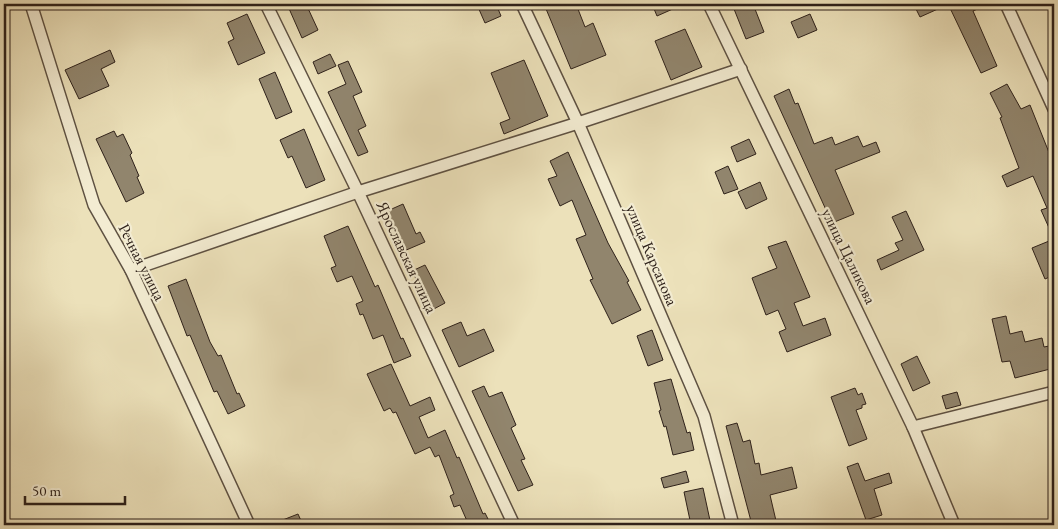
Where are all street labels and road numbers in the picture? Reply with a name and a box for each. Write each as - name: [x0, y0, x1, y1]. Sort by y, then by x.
- street label: Ярославская улица: [371, 196, 442, 317]
- street label: улица Карсанова: [621, 201, 683, 309]
- street label: улица Цаликова: [817, 205, 881, 308]
- street label: Речная улица: [114, 220, 171, 305]

